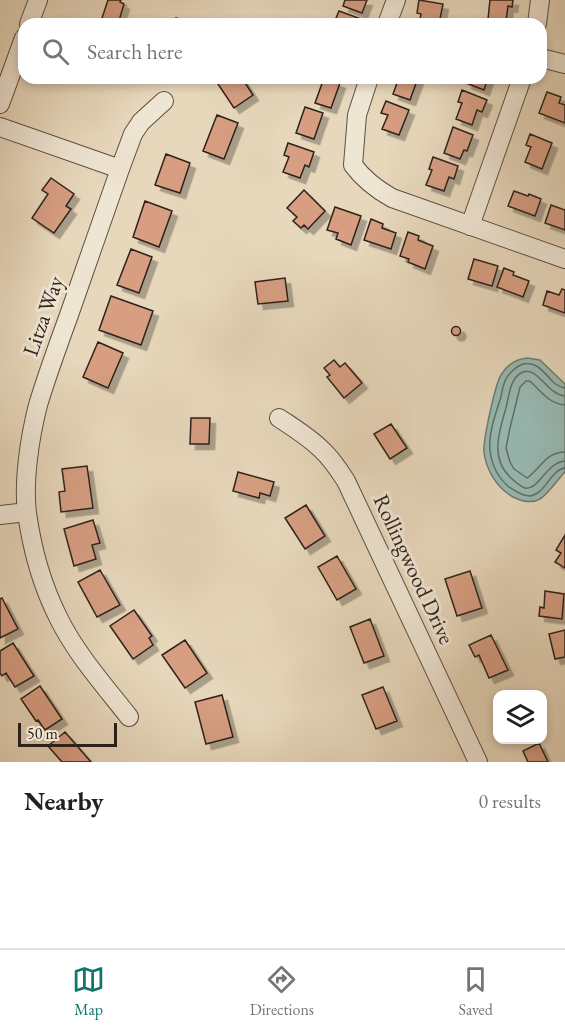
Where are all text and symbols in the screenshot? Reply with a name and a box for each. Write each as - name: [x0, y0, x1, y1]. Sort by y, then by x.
- search box: [18, 18, 547, 84]
- icon: search: [39, 35, 72, 68]
- text: Search here: [87, 37, 182, 66]
- street label: Litza Way: [16, 272, 70, 360]
- street label: Rollingwood Drive: [367, 489, 462, 649]
- map controls: [493, 690, 547, 744]
- button: layers: [493, 690, 547, 744]
- scale bar: [18, 720, 117, 748]
- text: 50 m: [27, 723, 58, 744]
- text: Nearby: [24, 784, 104, 818]
- text: 0 results: [478, 788, 541, 814]
- tab: Map: [72, 963, 105, 1020]
- tab: Directions: [250, 963, 314, 1020]
- tab: Saved: [458, 963, 493, 1020]

